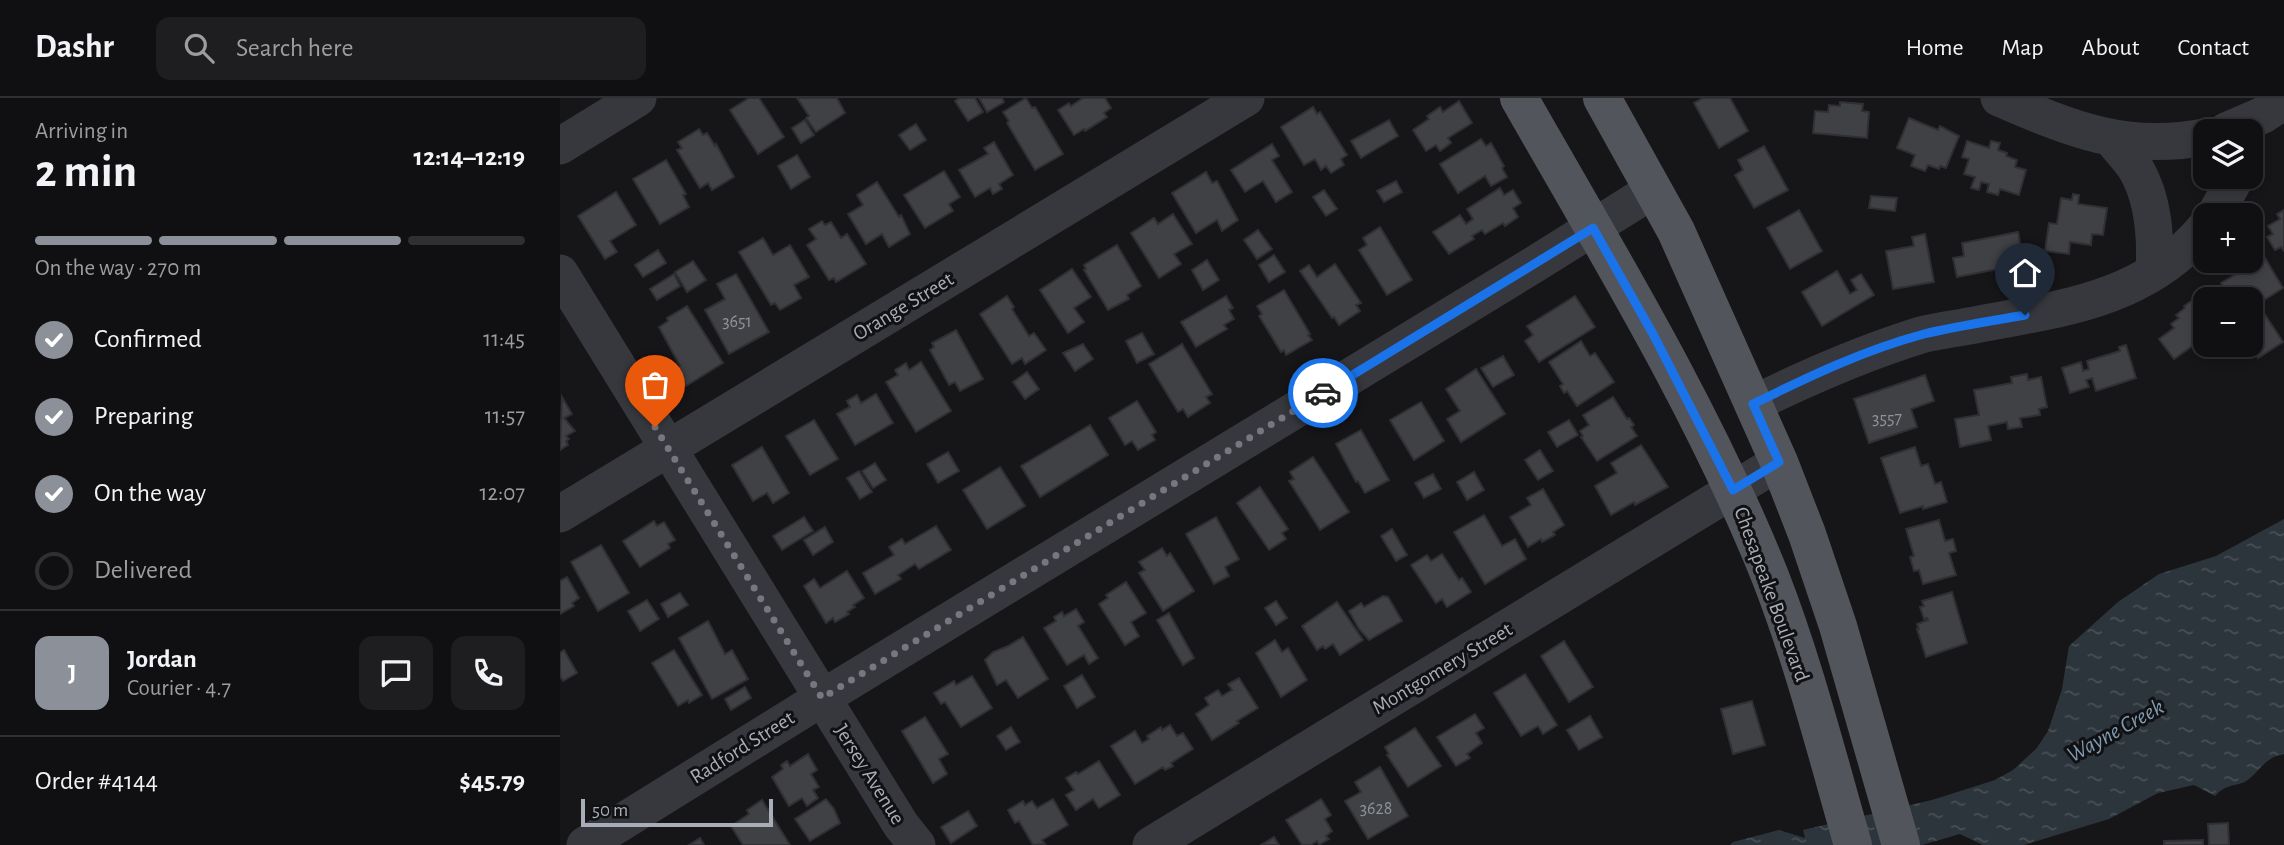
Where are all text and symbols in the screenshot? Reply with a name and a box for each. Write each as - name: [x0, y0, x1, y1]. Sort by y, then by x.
- search box: [156, 17, 646, 80]
- icon: search: [180, 29, 218, 67]
- text: Dashr: [35, 31, 114, 64]
- text: Search here: [236, 35, 353, 61]
- text: Home: [1906, 36, 1964, 60]
- text: Map: [2002, 36, 2044, 60]
- text: About: [2082, 36, 2139, 60]
- text: Contact: [2177, 36, 2249, 60]
- map controls: [2193, 119, 2263, 357]
- button: layers: [2193, 119, 2263, 189]
- text: Arriving in: [35, 120, 128, 143]
- text: 12:14–12:19: [414, 144, 525, 170]
- text: 2 min: [35, 149, 137, 195]
- button: +: [2193, 203, 2263, 273]
- pin: [1995, 243, 2055, 315]
- icon: home: [2006, 254, 2044, 292]
- text: On the way · 270 m: [35, 257, 202, 280]
- street label: Orange Street: [849, 268, 957, 345]
- button: −: [2193, 287, 2263, 357]
- house number: 3651: [722, 313, 752, 331]
- icon: check: [35, 321, 73, 359]
- text: Confirmed: [94, 326, 202, 352]
- text: 11:45: [483, 328, 525, 351]
- pin: [625, 355, 685, 427]
- courier: [1288, 358, 1358, 428]
- icon: bag: [636, 366, 674, 404]
- icon: car: [1304, 374, 1342, 412]
- icon: check: [35, 398, 73, 436]
- text: Preparing: [94, 403, 193, 429]
- text: 11:57: [485, 405, 525, 428]
- house number: 3557: [1872, 410, 1902, 428]
- icon: check: [35, 475, 73, 513]
- text: On the way: [94, 480, 206, 506]
- text: 12:07: [480, 482, 525, 505]
- street label: Chesapeake Boulevard: [1730, 504, 1813, 684]
- text: Delivered: [94, 557, 192, 583]
- street label: Montgomery Street: [1369, 618, 1516, 718]
- button: chat: [359, 636, 433, 710]
- button: phone: [451, 636, 525, 710]
- text: Jordan: [127, 646, 197, 672]
- text: J: [68, 660, 76, 686]
- text: Courier · 4.7: [127, 677, 231, 700]
- water label: Wayne Creek: [2063, 695, 2168, 767]
- street label: Radford Street: [686, 707, 798, 788]
- street label: Jersey Avenue: [831, 721, 909, 828]
- text: Order #4144: [35, 768, 158, 794]
- text: $45.79: [459, 768, 525, 794]
- scale bar: [581, 796, 774, 828]
- house number: 3628: [1360, 800, 1392, 818]
- text: 50 m: [592, 801, 628, 820]

